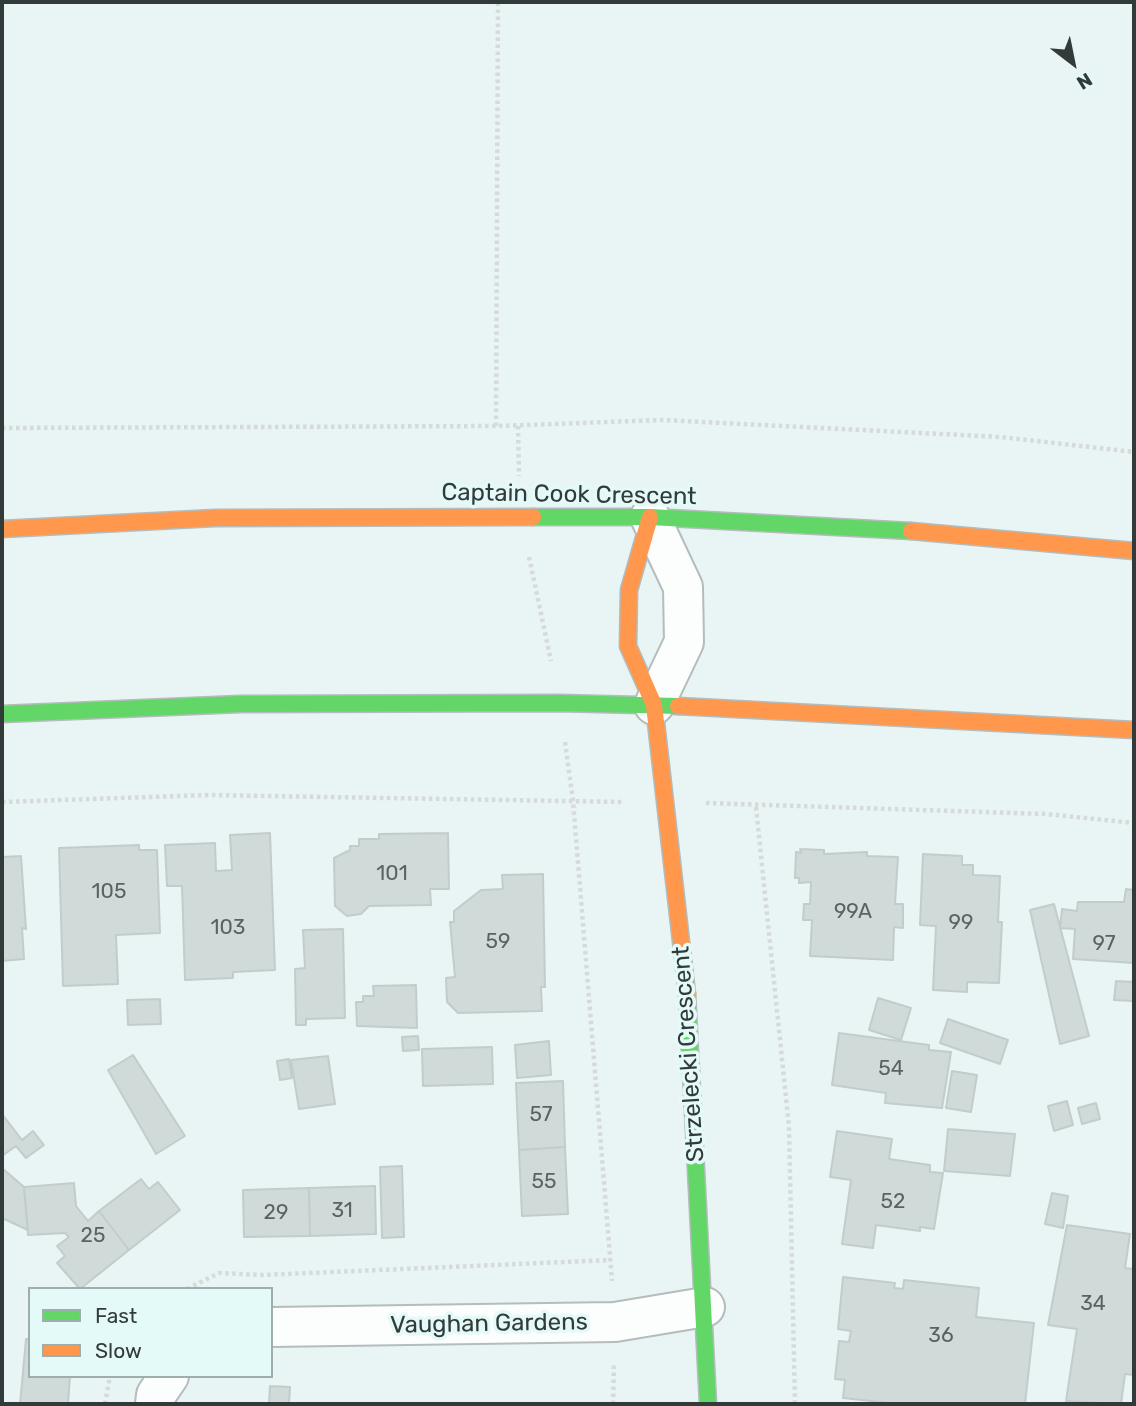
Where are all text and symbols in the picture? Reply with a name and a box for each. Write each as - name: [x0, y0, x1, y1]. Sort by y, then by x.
- north arrow: [1038, 28, 1108, 98]
- text: N: [1073, 68, 1096, 95]
- street label: Captain Cook Crescent: [441, 478, 697, 512]
- house number: 101: [376, 861, 408, 887]
- house number: 105: [92, 879, 126, 905]
- house number: 99A: [834, 899, 872, 925]
- house number: 99: [949, 910, 973, 936]
- house number: 103: [211, 915, 245, 941]
- house number: 59: [486, 929, 510, 955]
- house number: 97: [1092, 931, 1116, 957]
- street label: Strzelecki Crescent: [667, 945, 711, 1163]
- house number: 54: [878, 1056, 904, 1082]
- house number: 57: [529, 1102, 553, 1128]
- house number: 55: [532, 1169, 556, 1195]
- house number: 52: [881, 1189, 905, 1215]
- house number: 31: [331, 1198, 353, 1224]
- house number: 29: [264, 1200, 288, 1226]
- house number: 25: [81, 1223, 105, 1249]
- legend: [28, 1287, 273, 1378]
- house number: 34: [1080, 1291, 1106, 1317]
- text: Fast: [95, 1303, 137, 1328]
- street label: Vaughan Gardens: [390, 1308, 588, 1340]
- house number: 36: [928, 1323, 954, 1349]
- text: Slow: [95, 1338, 142, 1363]

